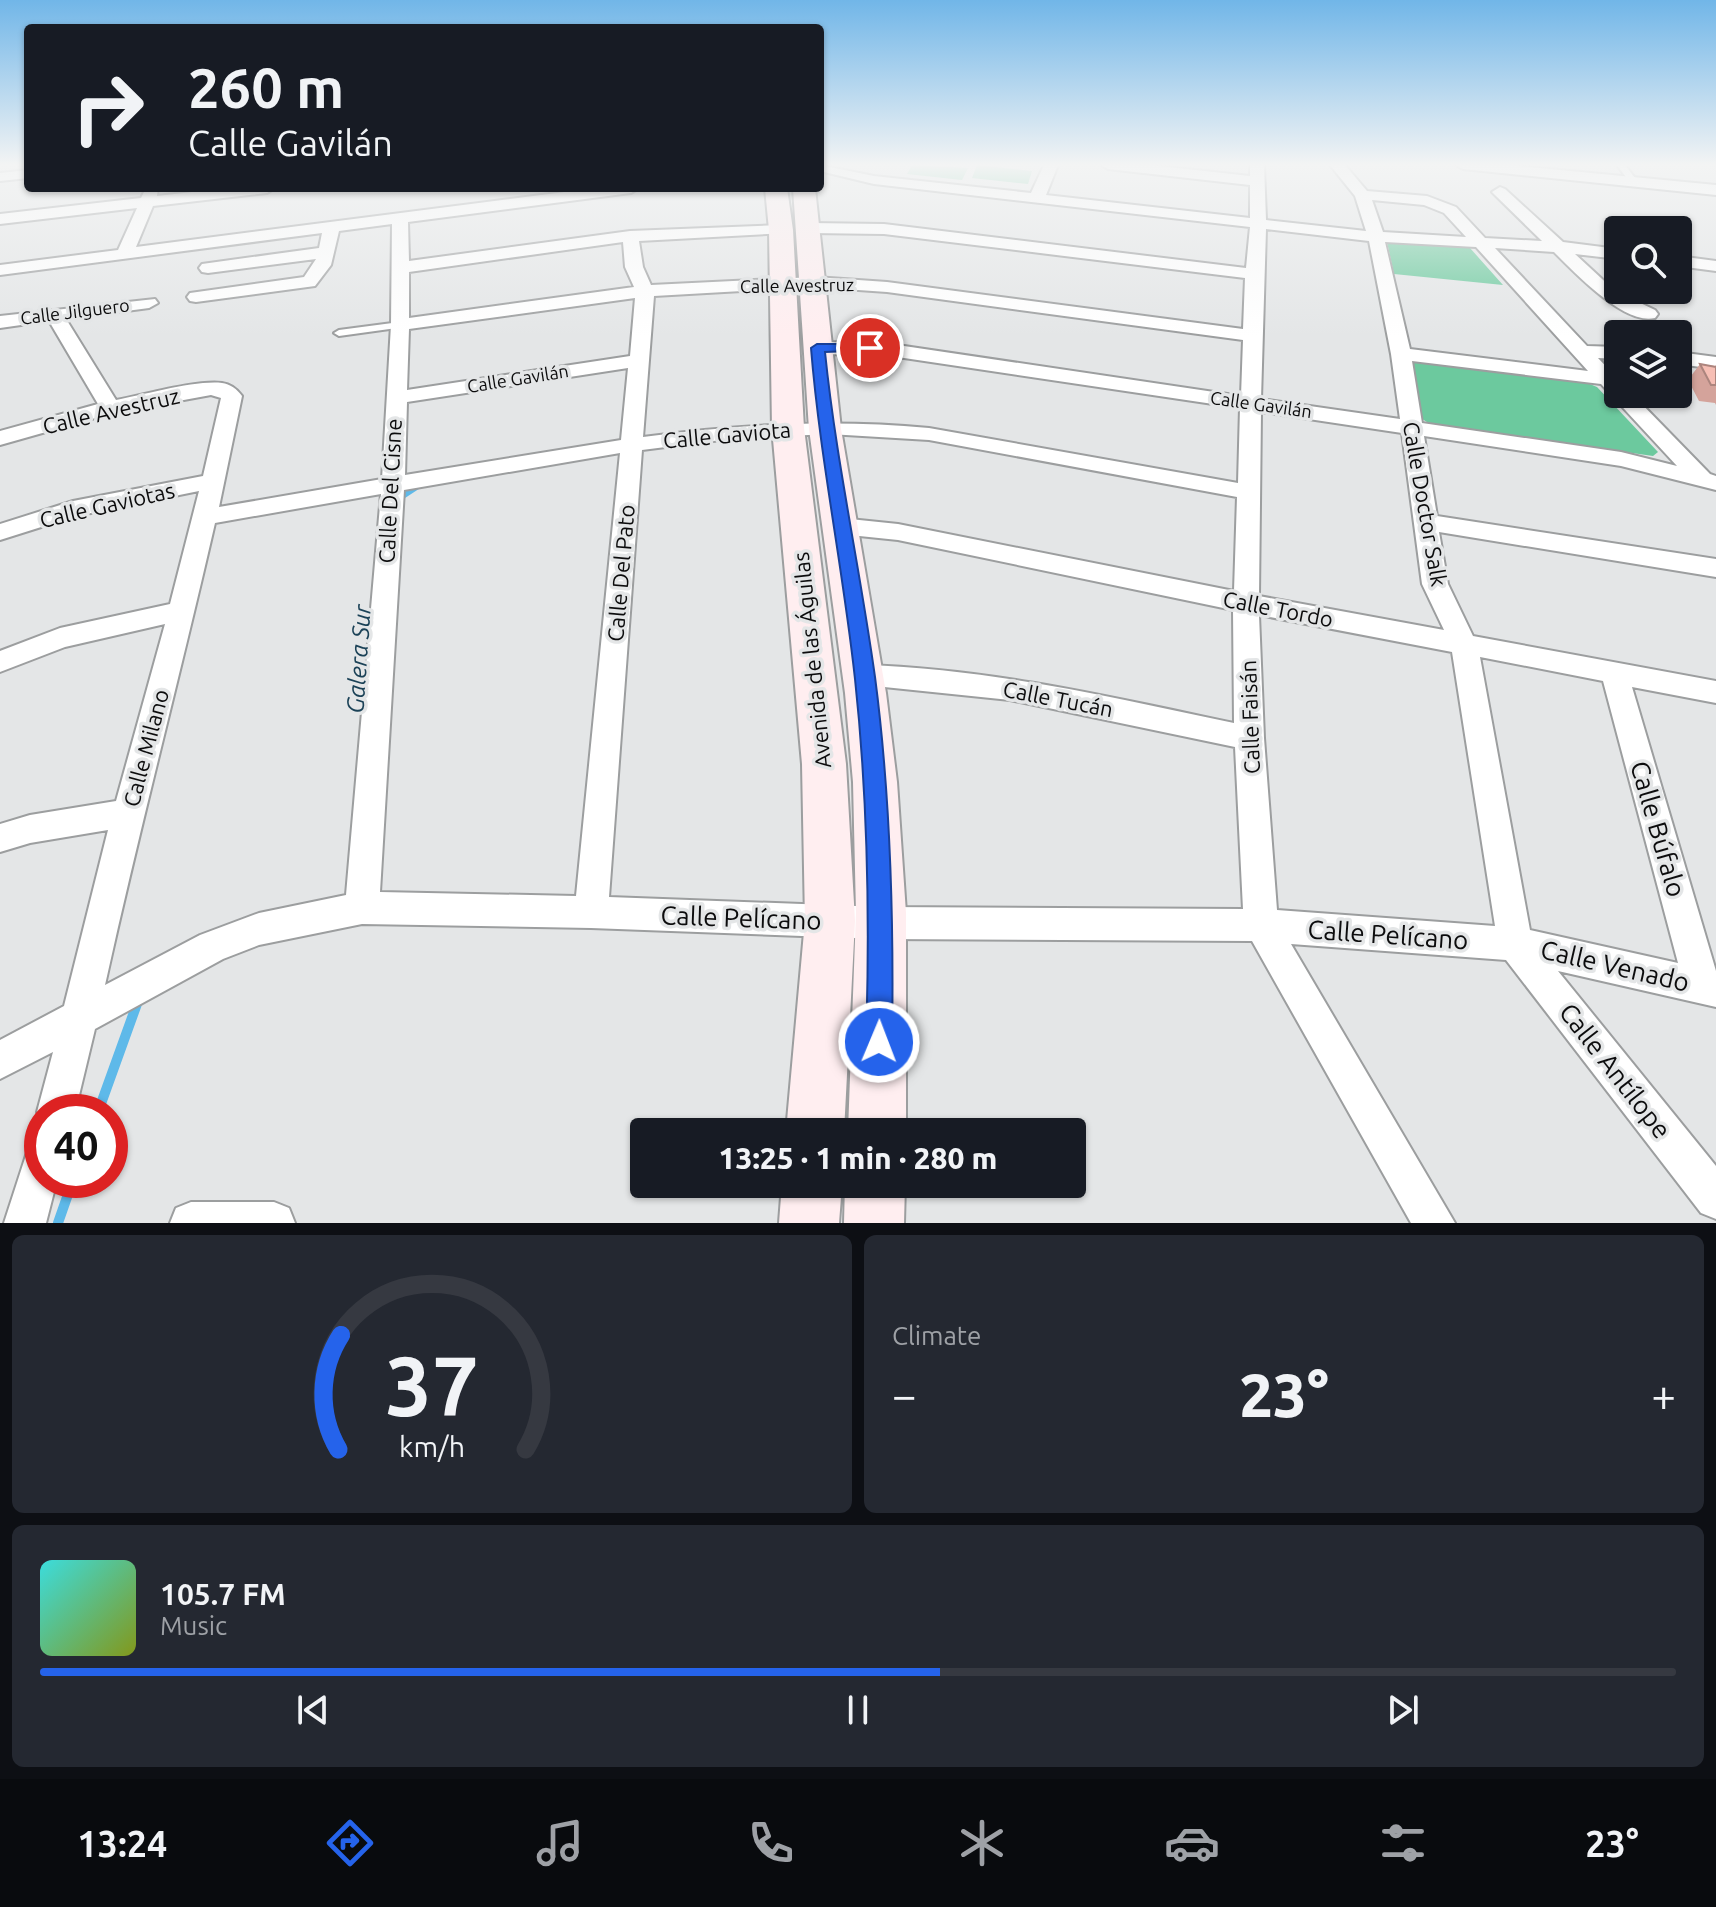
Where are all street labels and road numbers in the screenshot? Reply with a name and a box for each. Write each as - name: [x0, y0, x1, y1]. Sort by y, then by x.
- street label: Calle Avestruz: [740, 274, 854, 296]
- street label: Calle Jilguero: [19, 294, 131, 328]
- street label: Calle Gavilán: [466, 360, 570, 396]
- street label: Calle Avestruz: [40, 383, 182, 438]
- street label: Calle Gavilán: [1209, 387, 1313, 421]
- street label: Calle Gaviota: [662, 416, 792, 453]
- street label: Calle Del Cisne: [373, 418, 406, 564]
- street label: Calle Doctor Salk: [1399, 420, 1452, 588]
- street label: Calle Gaviotas: [37, 477, 177, 532]
- street label: Calle Del Pato: [602, 503, 639, 643]
- street label: Avenida de las Águilas: [787, 551, 835, 769]
- street label: Calle Tordo: [1221, 586, 1335, 631]
- street label: Calle Faisán: [1235, 659, 1264, 775]
- street label: Calle Tucán: [1001, 676, 1115, 721]
- street label: Calle Milano: [118, 686, 173, 809]
- street label: Calle Búfalo: [1625, 758, 1692, 900]
- street label: Calle Pelícano: [660, 900, 822, 935]
- street label: Calle Pelícano: [1307, 914, 1469, 955]
- street label: Calle Venado: [1538, 934, 1692, 997]
- street label: Calle Antílope: [1554, 997, 1677, 1144]

